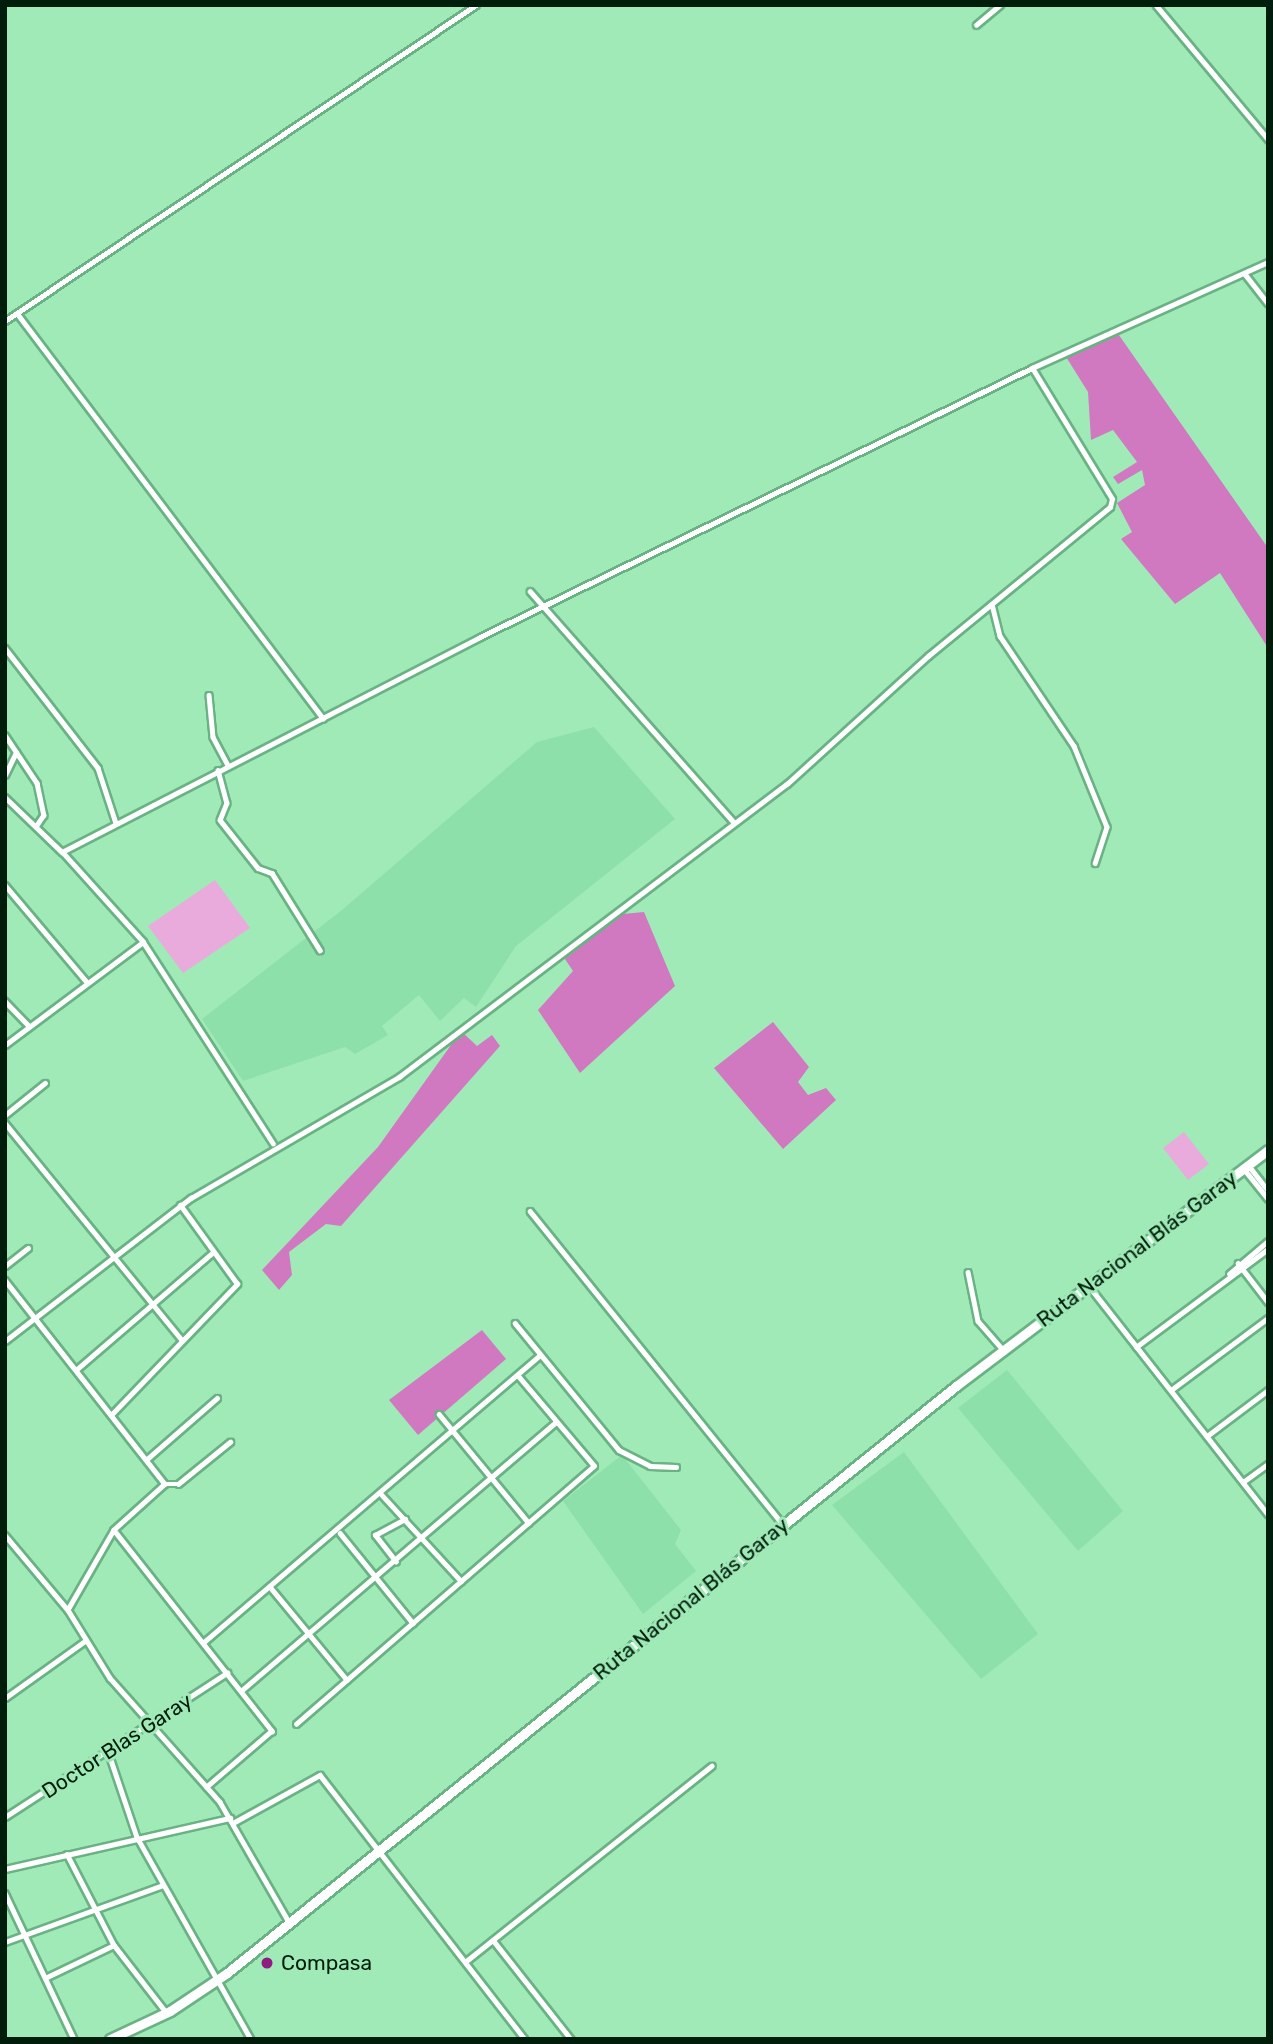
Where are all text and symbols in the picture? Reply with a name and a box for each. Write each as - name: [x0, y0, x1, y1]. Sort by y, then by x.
- street label: Ruta Nacional Blás Garay: [1032, 1166, 1242, 1332]
- street label: Ruta Nacional Blás Garay: [588, 1512, 794, 1686]
- street label: Doctor Blas Garay: [37, 1688, 197, 1804]
- place label: Compasa: [281, 1950, 372, 1976]
- marker: Compasa: [259, 1955, 275, 1971]

